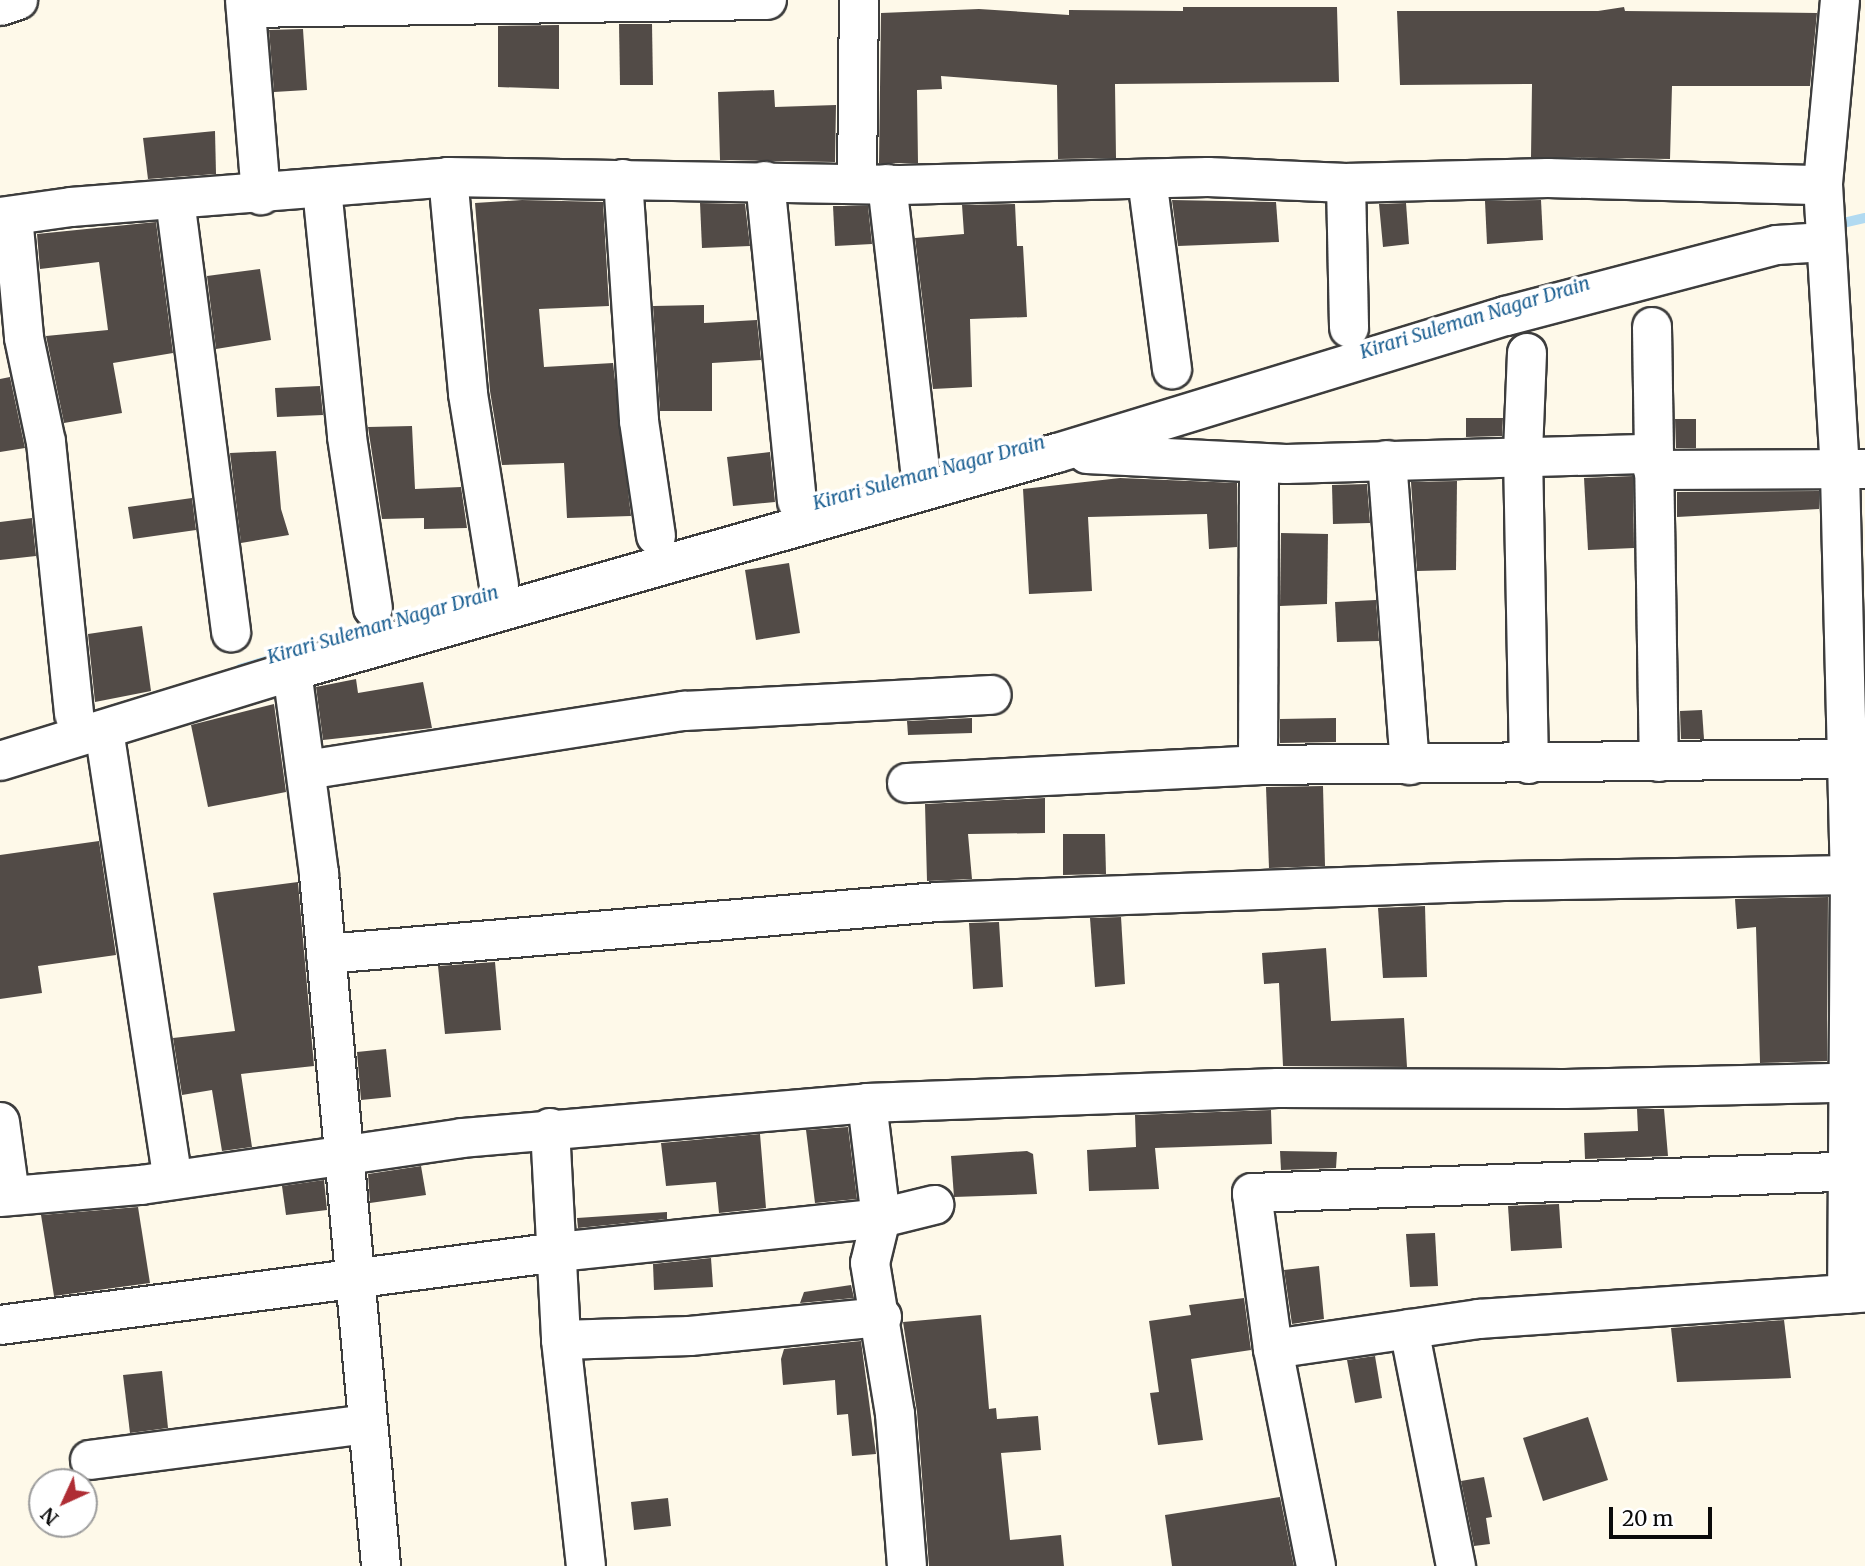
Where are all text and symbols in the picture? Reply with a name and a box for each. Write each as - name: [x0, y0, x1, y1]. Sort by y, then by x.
- water label: Kirari Suleman Nagar Drain: [1357, 272, 1593, 364]
- water label: Kirari Suleman Nagar Drain: [810, 431, 1048, 515]
- water label: Kirari Suleman Nagar Drain: [265, 581, 501, 669]
- north arrow: [28, 1468, 98, 1538]
- scale bar: [1613, 1492, 1716, 1536]
- text: N: [36, 1503, 63, 1530]
- text: 20 m: [1622, 1505, 1673, 1532]

